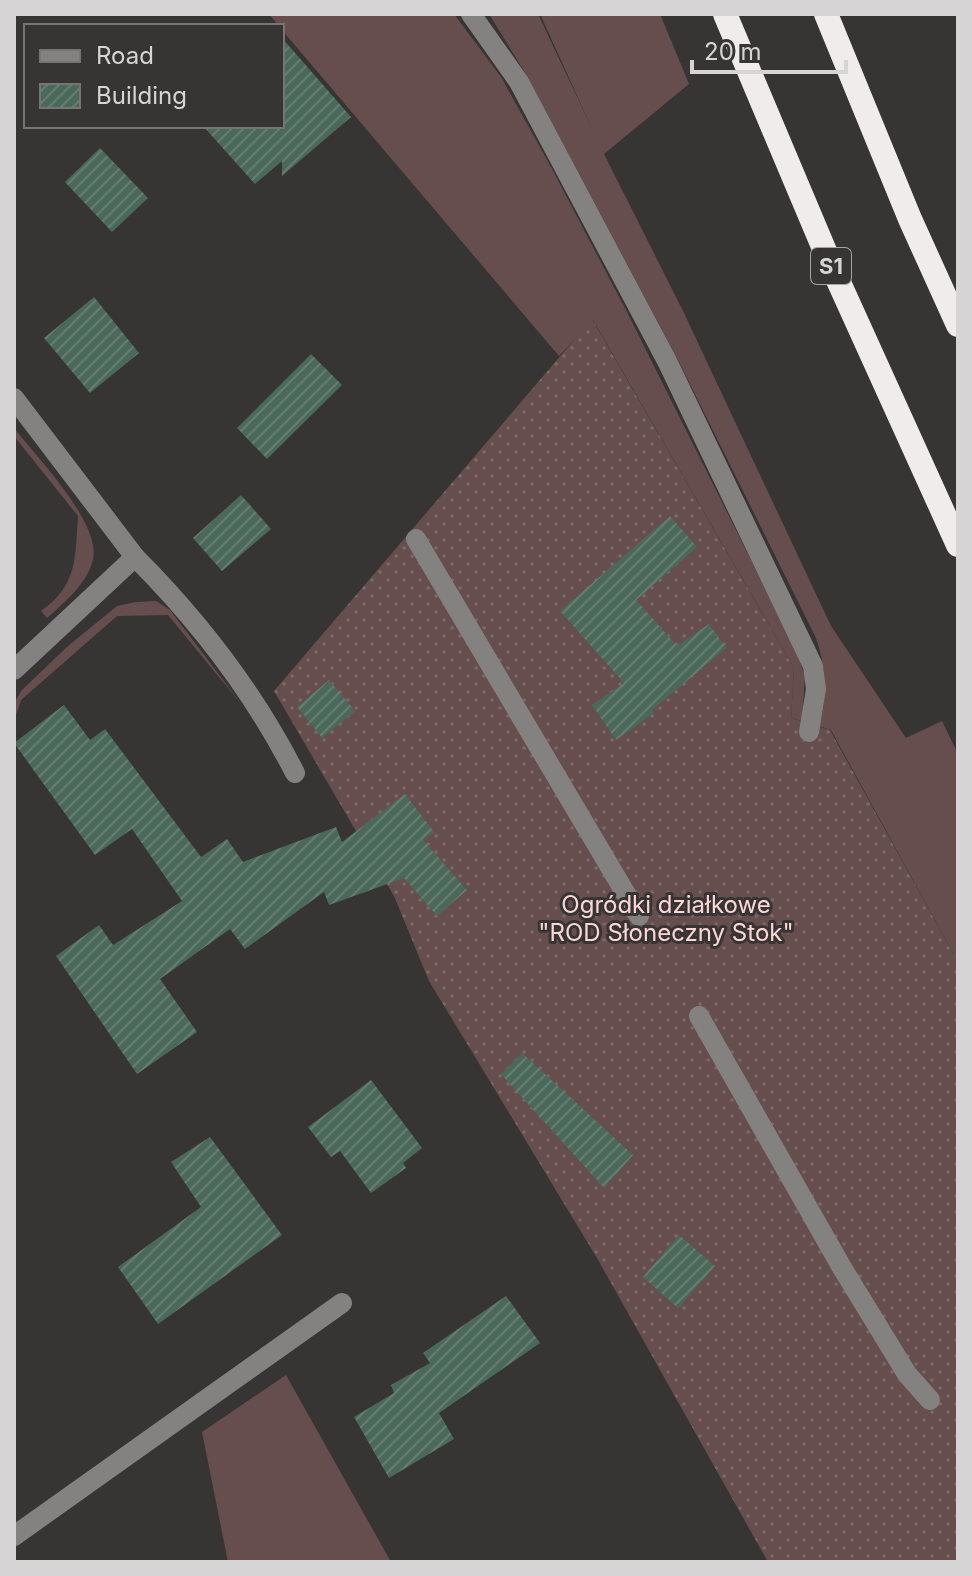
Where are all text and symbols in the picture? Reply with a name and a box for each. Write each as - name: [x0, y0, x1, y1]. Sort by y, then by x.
- legend: [24, 24, 284, 128]
- scale bar: [692, 24, 846, 74]
- text: 20 m: [704, 37, 762, 66]
- text: Road: [96, 41, 154, 70]
- text: Building: [96, 81, 187, 110]
- road number: S1: [811, 248, 851, 284]
- park label: Ogródki działkowe "ROD Słoneczny Stok": [538, 890, 794, 947]

